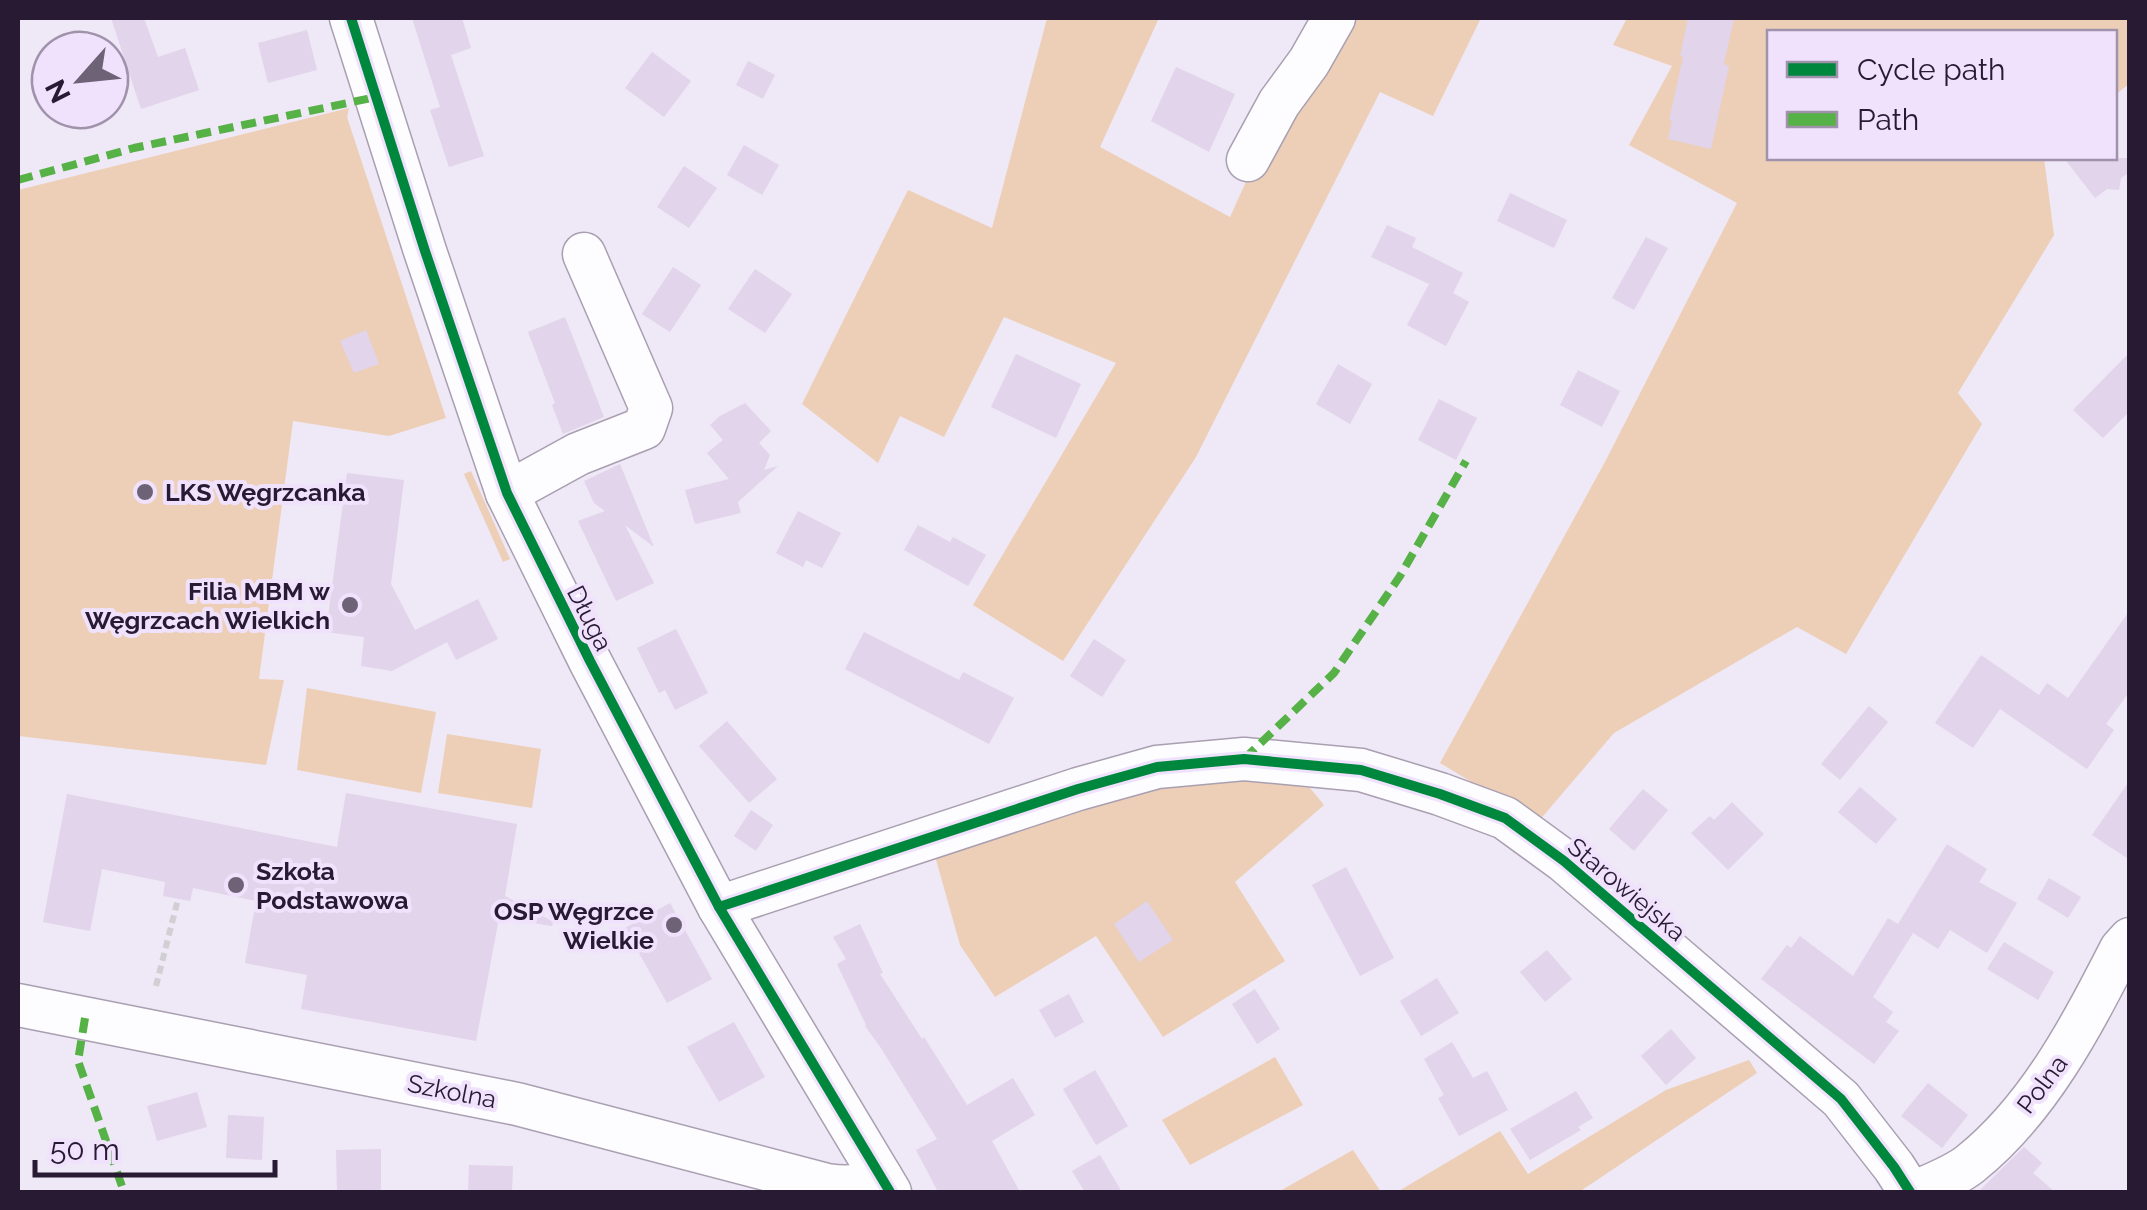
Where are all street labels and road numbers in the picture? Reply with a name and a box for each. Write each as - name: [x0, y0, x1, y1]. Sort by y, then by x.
- street label: Długa: [561, 580, 619, 656]
- street label: Starowiejska: [1562, 831, 1692, 947]
- street label: Polna: [2010, 1049, 2074, 1119]
- street label: Szkolna: [405, 1068, 499, 1114]

